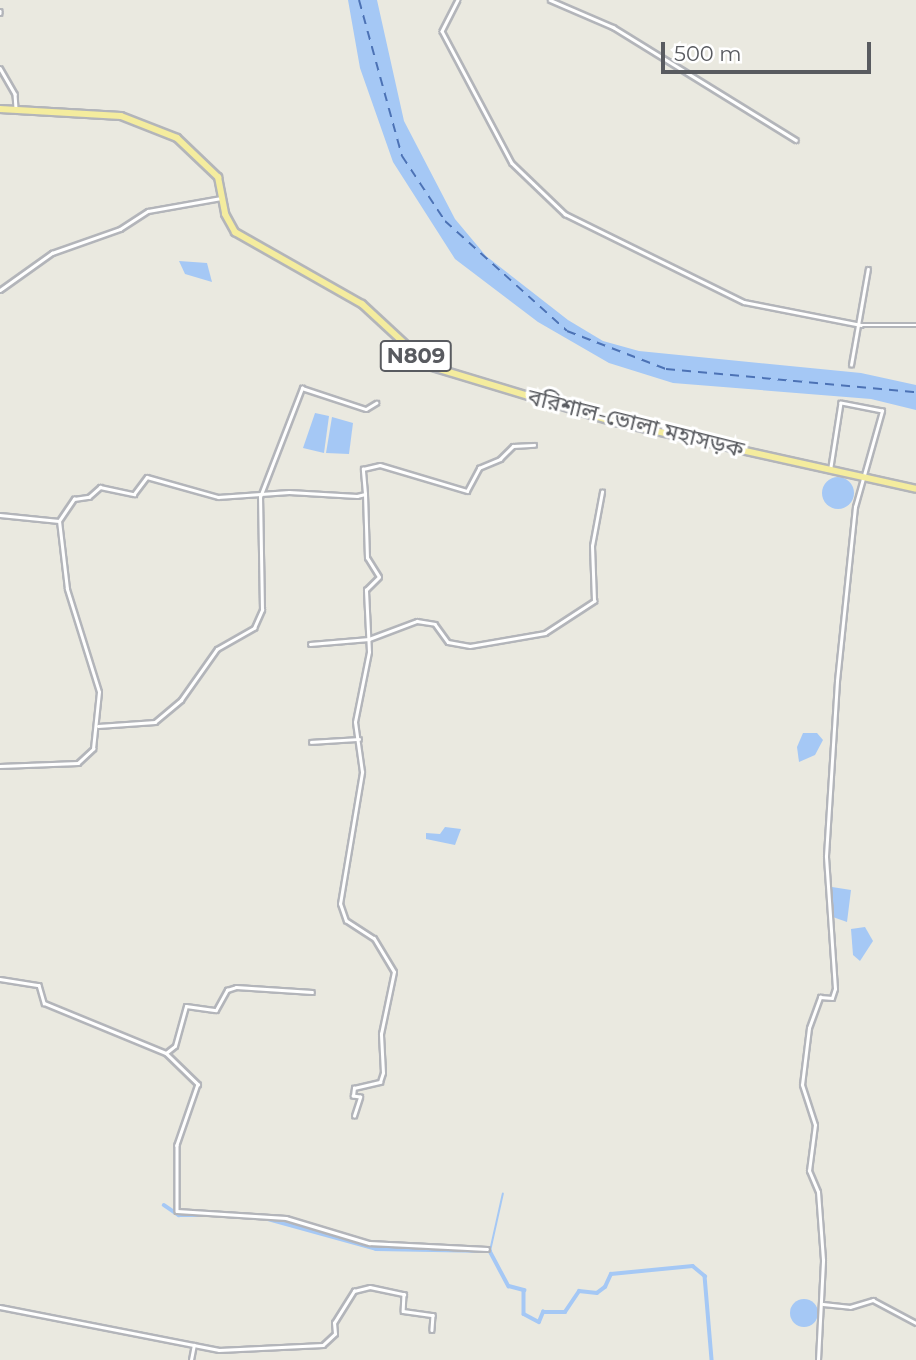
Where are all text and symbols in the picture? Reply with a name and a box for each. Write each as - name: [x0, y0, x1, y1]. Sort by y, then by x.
- scale bar: [664, 28, 874, 72]
- text: 500 m: [674, 41, 741, 66]
- road number: N809: [379, 338, 453, 374]
- street label: বরিশাল-ভোলা মহাসড়ক: [525, 383, 747, 463]

